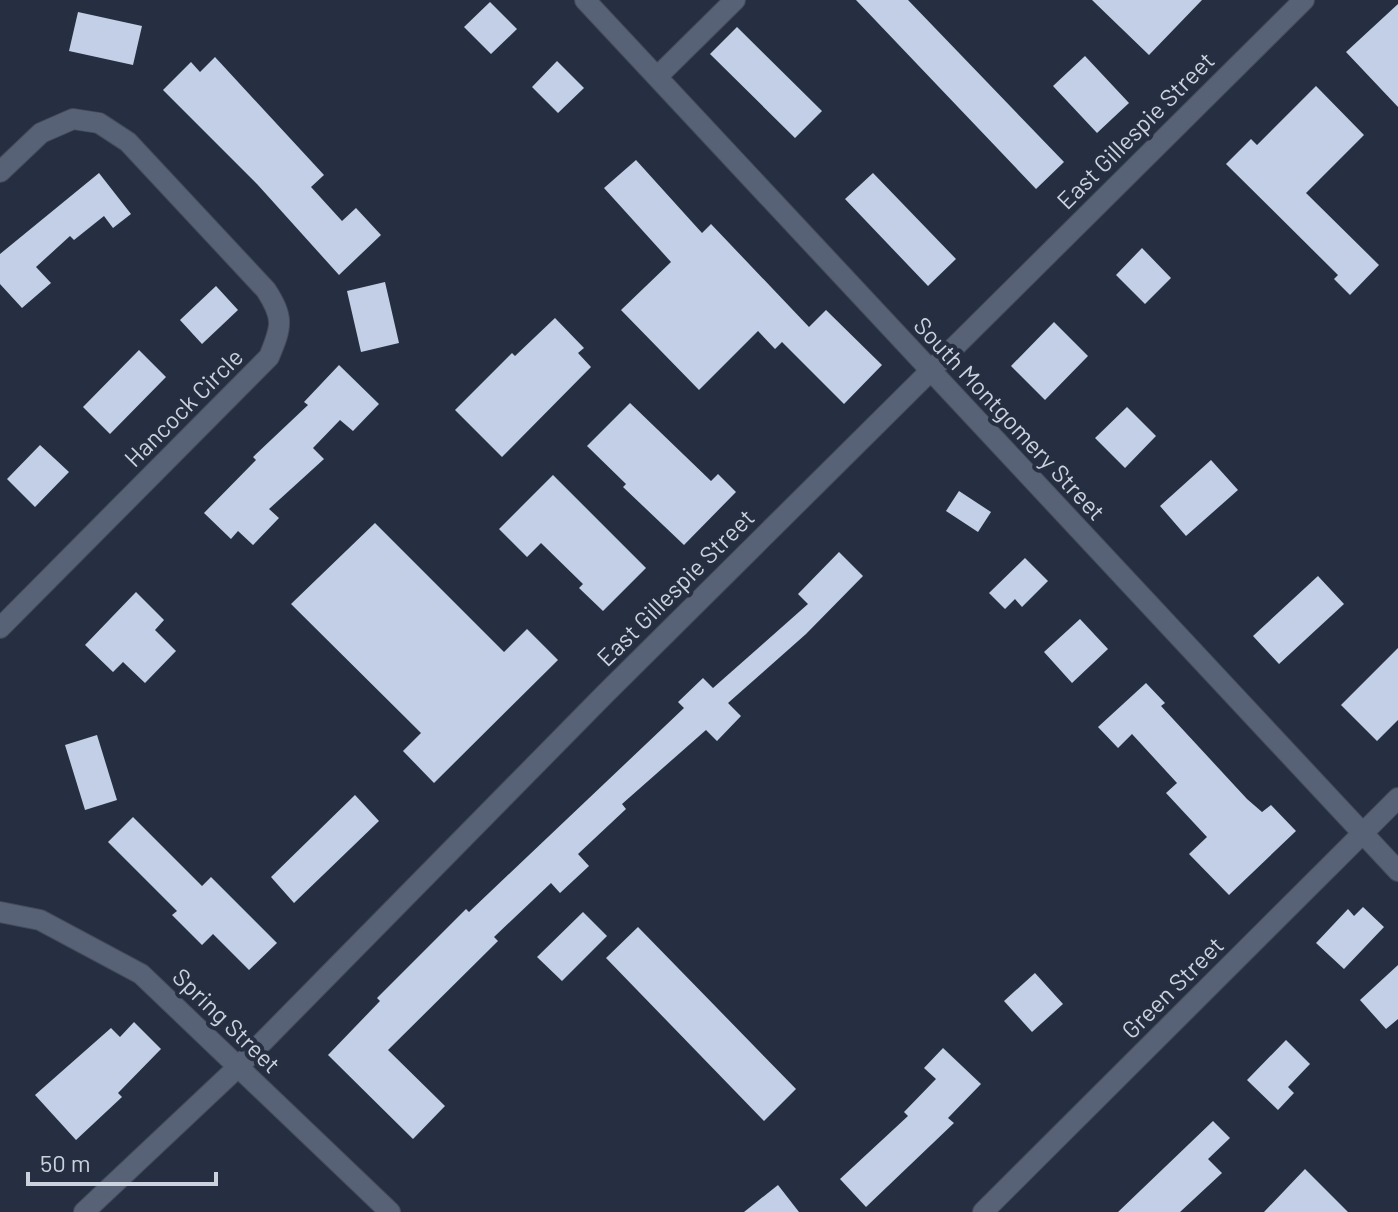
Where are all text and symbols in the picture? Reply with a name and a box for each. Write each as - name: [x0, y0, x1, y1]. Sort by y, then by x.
- street label: East Gillespie Street: [1050, 45, 1220, 215]
- street label: South Montgomery Street: [908, 310, 1112, 526]
- street label: Hancock Circle: [118, 342, 248, 472]
- street label: East Gillespie Street: [590, 502, 760, 672]
- street label: Green Street: [1115, 930, 1229, 1044]
- street label: Spring Street: [167, 962, 287, 1078]
- scale bar: [28, 1136, 216, 1186]
- text: 50 m: [40, 1148, 91, 1177]

